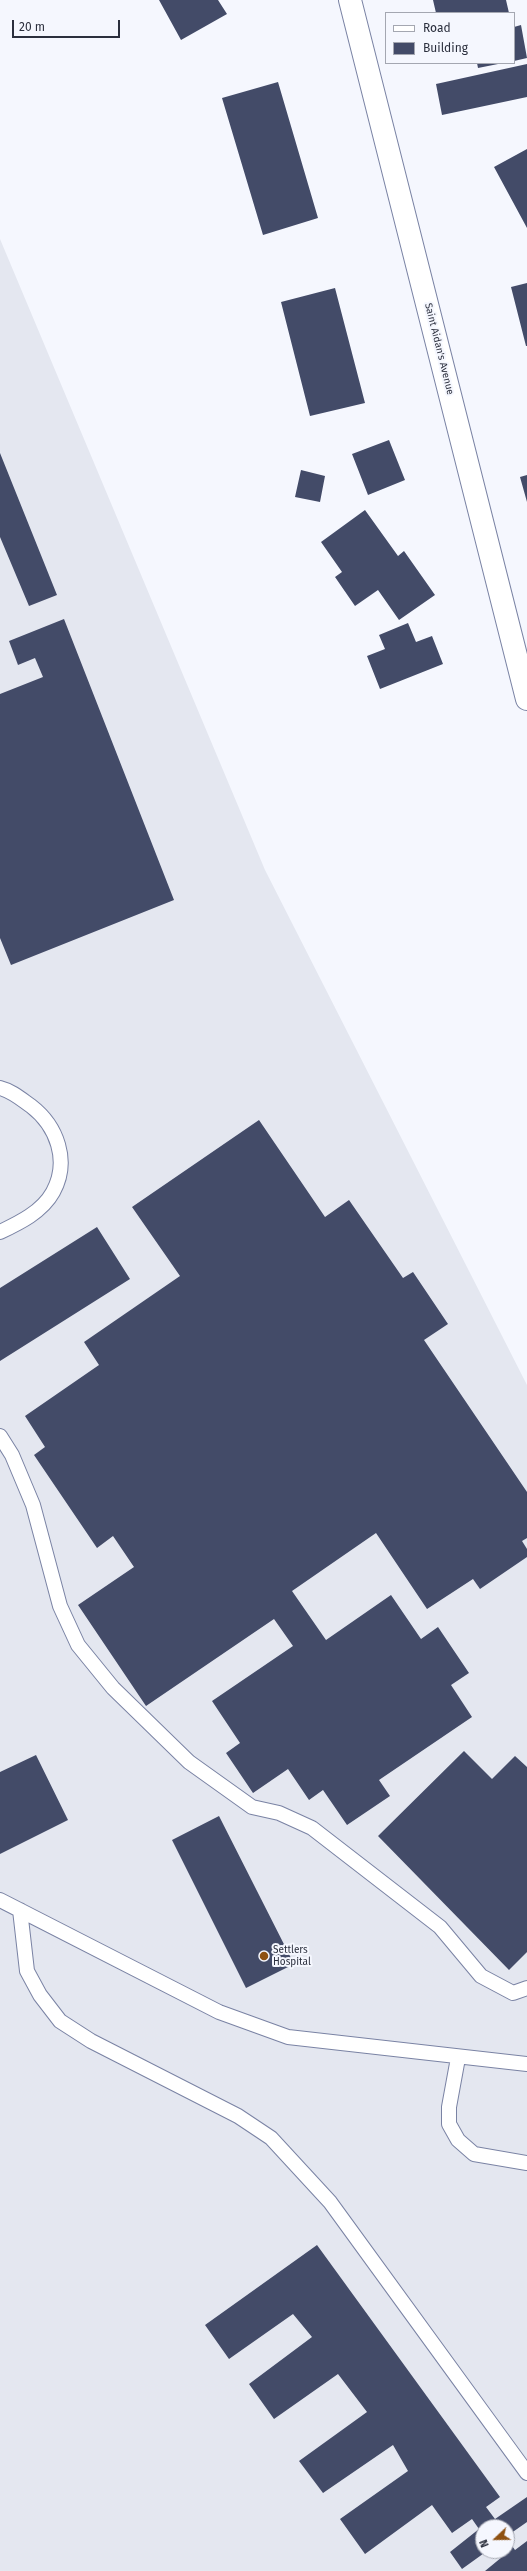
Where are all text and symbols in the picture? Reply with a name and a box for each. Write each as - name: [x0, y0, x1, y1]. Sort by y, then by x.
- scale bar: [14, 12, 122, 38]
- legend: [385, 12, 515, 64]
- text: 20 m: [19, 20, 45, 34]
- text: Road: [423, 21, 451, 35]
- text: Building: [423, 41, 468, 55]
- street label: Saint Aidan's Avenue: [422, 302, 456, 396]
- place label: Settlers Hospital: [273, 1944, 311, 1968]
- marker: Settlers Hospital: [258, 1950, 270, 1962]
- north arrow: [475, 2519, 515, 2559]
- text: N: [477, 2537, 492, 2549]

